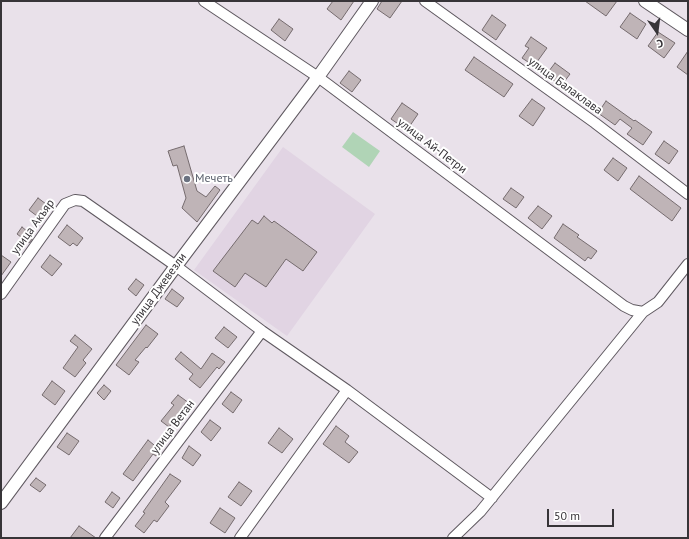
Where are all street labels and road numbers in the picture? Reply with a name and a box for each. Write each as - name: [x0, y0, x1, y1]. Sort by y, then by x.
- street label: улица Балаклава: [525, 54, 605, 118]
- street label: улица Ай-Петри: [394, 115, 470, 177]
- street label: улица Акъяр: [8, 197, 58, 257]
- street label: улица Джевезли: [128, 250, 190, 328]
- street label: улица Ветан: [148, 397, 198, 457]

